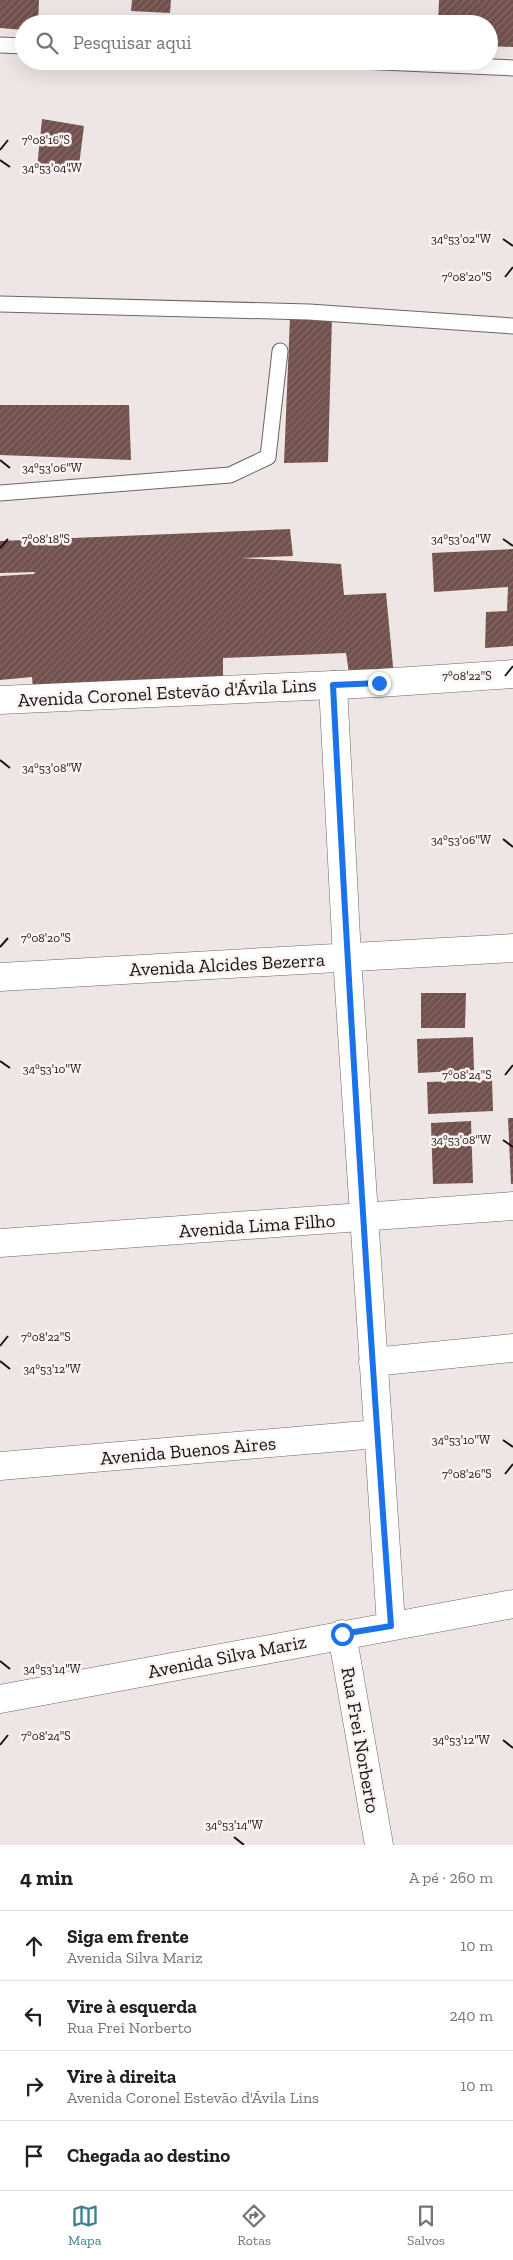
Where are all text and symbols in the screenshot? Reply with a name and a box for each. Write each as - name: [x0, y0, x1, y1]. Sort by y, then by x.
- search box: [15, 15, 498, 70]
- icon: search: [33, 29, 61, 57]
- text: Pesquisar aqui: [73, 31, 192, 54]
- text: 7°08'16"S: [22, 133, 70, 147]
- text: 34°53'04"W: [22, 161, 83, 175]
- text: 34°53'02"W: [431, 232, 492, 246]
- text: 7°08'20"S: [442, 270, 492, 284]
- text: 34°53'06"W: [22, 461, 83, 475]
- text: 7°08'18"S: [22, 532, 70, 546]
- text: 34°53'04"W: [431, 532, 492, 546]
- text: 7°08'22"S: [442, 669, 492, 683]
- route end: [368, 672, 391, 695]
- street label: Avenida Coronel Estevão d'Ávila Lins: [17, 673, 317, 712]
- text: 34°53'08"W: [22, 761, 83, 775]
- text: 34°53'06"W: [431, 833, 492, 847]
- text: 7°08'20"S: [21, 931, 71, 945]
- street label: Avenida Alcides Bezerra: [129, 948, 326, 981]
- text: 34°53'10"W: [23, 1062, 82, 1076]
- text: 7°08'24"S: [442, 1068, 492, 1082]
- text: 34°53'08"W: [431, 1133, 492, 1147]
- street label: Avenida Lima Filho: [178, 1209, 336, 1242]
- text: 7°08'22"S: [21, 1330, 71, 1344]
- text: 34°53'12"W: [23, 1362, 82, 1376]
- street label: Avenida Buenos Aires: [99, 1431, 277, 1470]
- text: 34°53'10"W: [432, 1433, 491, 1447]
- text: 7°08'26"S: [442, 1467, 492, 1481]
- route start: [331, 1623, 354, 1646]
- street label: Avenida Silva Mariz: [146, 1630, 309, 1683]
- text: 34°53'14"W: [23, 1662, 82, 1676]
- street label: Rua Frei Norberto: [336, 1665, 385, 1815]
- text: 7°08'24"S: [21, 1729, 71, 1743]
- text: 34°53'12"W: [432, 1733, 491, 1747]
- text: 34°53'14"W: [205, 1818, 264, 1832]
- text: 4 min: [20, 1865, 73, 1890]
- text: A pé · 260 m: [409, 1868, 493, 1887]
- text: Siga em frente: [67, 1925, 189, 1948]
- icon: ahead: [20, 1932, 48, 1960]
- text: 10 m: [460, 1936, 493, 1955]
- text: Avenida Silva Mariz: [67, 1948, 203, 1967]
- text: Vire à esquerda: [67, 1995, 197, 2018]
- icon: left: [20, 2002, 48, 2030]
- text: 240 m: [449, 2006, 493, 2025]
- text: Rua Frei Norberto: [67, 2018, 192, 2037]
- text: Vire à direita: [67, 2065, 176, 2088]
- icon: right: [20, 2072, 48, 2100]
- text: 10 m: [460, 2076, 493, 2095]
- text: Avenida Coronel Estevão d'Ávila Lins: [67, 2088, 319, 2107]
- icon: arrive: [20, 2142, 48, 2170]
- text: Chegada ao destino: [67, 2144, 230, 2167]
- tab: Mapa: [68, 2202, 101, 2249]
- tab: Rotas: [237, 2202, 271, 2249]
- tab: Salvos: [407, 2202, 445, 2249]

